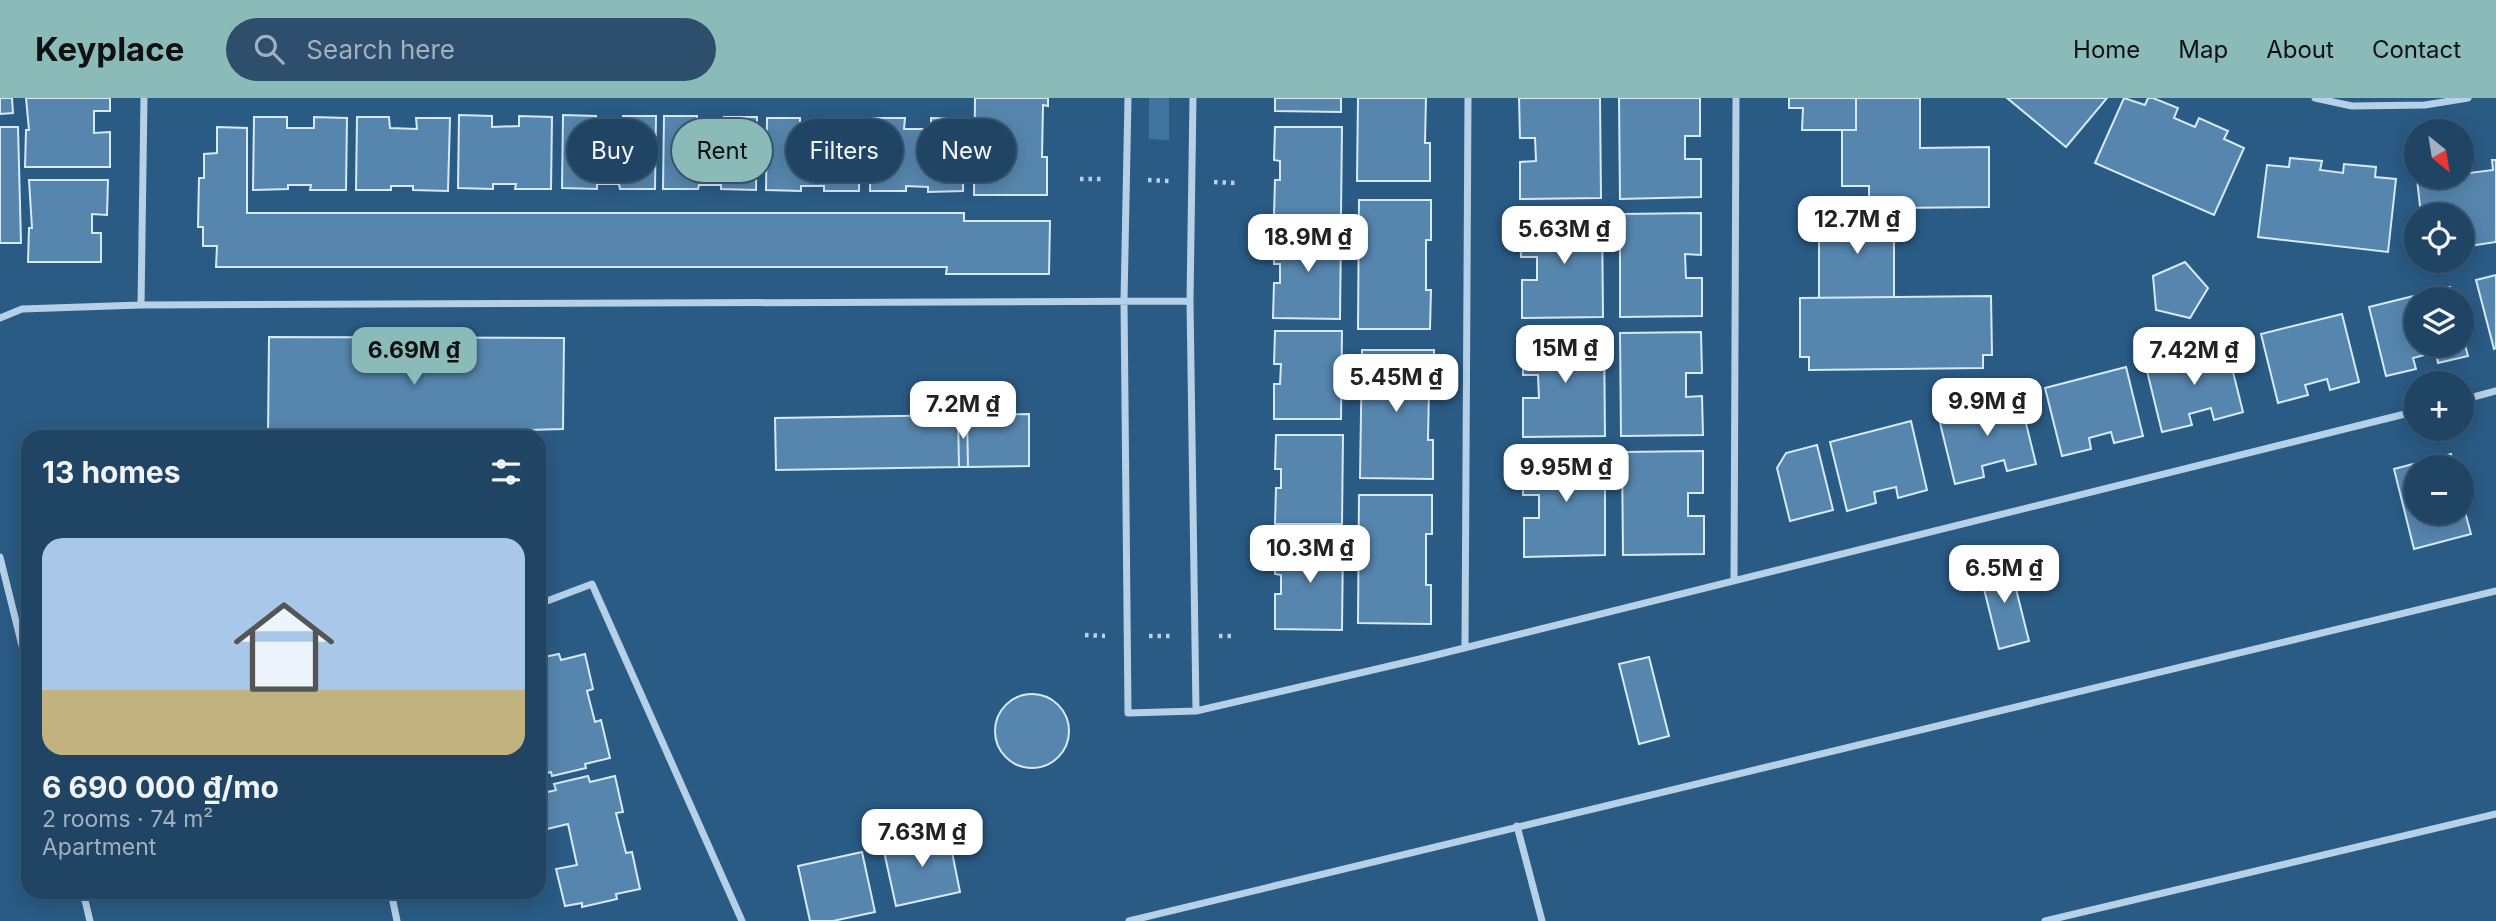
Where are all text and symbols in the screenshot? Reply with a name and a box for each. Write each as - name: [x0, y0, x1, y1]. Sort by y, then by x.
- search box: [226, 18, 716, 81]
- text: Keyplace: [35, 29, 184, 69]
- icon: search: [250, 30, 288, 68]
- text: Search here: [306, 34, 455, 65]
- text: Home: [2073, 35, 2140, 64]
- text: Map: [2178, 35, 2228, 64]
- text: About: [2266, 35, 2334, 64]
- text: Contact: [2372, 35, 2461, 64]
- chip: Buy: [567, 119, 658, 182]
- chip: Rent: [672, 119, 772, 182]
- chip: Filters: [786, 119, 903, 182]
- chip: New: [917, 119, 1016, 182]
- north arrow: [2404, 119, 2474, 189]
- map controls: [2404, 119, 2474, 525]
- pin: 12.7M ₫: [1792, 197, 1922, 256]
- button: locate: [2404, 203, 2474, 273]
- text: 12.7M ₫: [1814, 205, 1900, 233]
- pin: 5.63M ₫: [1499, 206, 1629, 266]
- pin: 18.9M ₫: [1243, 214, 1373, 274]
- text: 5.63M ₫: [1518, 215, 1610, 243]
- text: 18.9M ₫: [1264, 223, 1352, 251]
- button: layers: [2404, 287, 2474, 357]
- pin: 15M ₫: [1516, 326, 1614, 385]
- pin: 6.69M ₫: [349, 328, 479, 387]
- pin: 7.42M ₫: [2129, 328, 2259, 387]
- text: 15M ₫: [1532, 334, 1598, 362]
- text: 6.69M ₫: [368, 336, 460, 364]
- text: 7.42M ₫: [2149, 336, 2239, 364]
- pin: 5.45M ₫: [1331, 354, 1461, 414]
- text: 5.45M ₫: [1349, 363, 1443, 391]
- button: +: [2404, 371, 2474, 441]
- pin: 9.9M ₫: [1930, 378, 2044, 438]
- pin: 7.2M ₫: [906, 382, 1020, 441]
- text: 9.9M ₫: [1948, 387, 2026, 415]
- text: 7.2M ₫: [926, 390, 1000, 418]
- pin: 9.95M ₫: [1501, 444, 1631, 504]
- icon: filters: [487, 453, 525, 491]
- text: 9.95M ₫: [1520, 453, 1612, 481]
- text: 13 homes: [42, 454, 181, 490]
- button: −: [2404, 455, 2474, 525]
- pin: 10.3M ₫: [1245, 526, 1375, 585]
- text: 10.3M ₫: [1266, 534, 1354, 562]
- pin: 6.5M ₫: [1947, 546, 2061, 605]
- text: 6.5M ₫: [1965, 554, 2043, 582]
- icon: home: [221, 584, 347, 710]
- text: 6 690 000 ₫/mo: [42, 769, 279, 805]
- text: 2 rooms · 74 m²: [42, 805, 214, 833]
- pin: 7.63M ₫: [857, 810, 987, 869]
- text: 7.63M ₫: [878, 818, 966, 846]
- text: Apartment: [42, 833, 156, 861]

